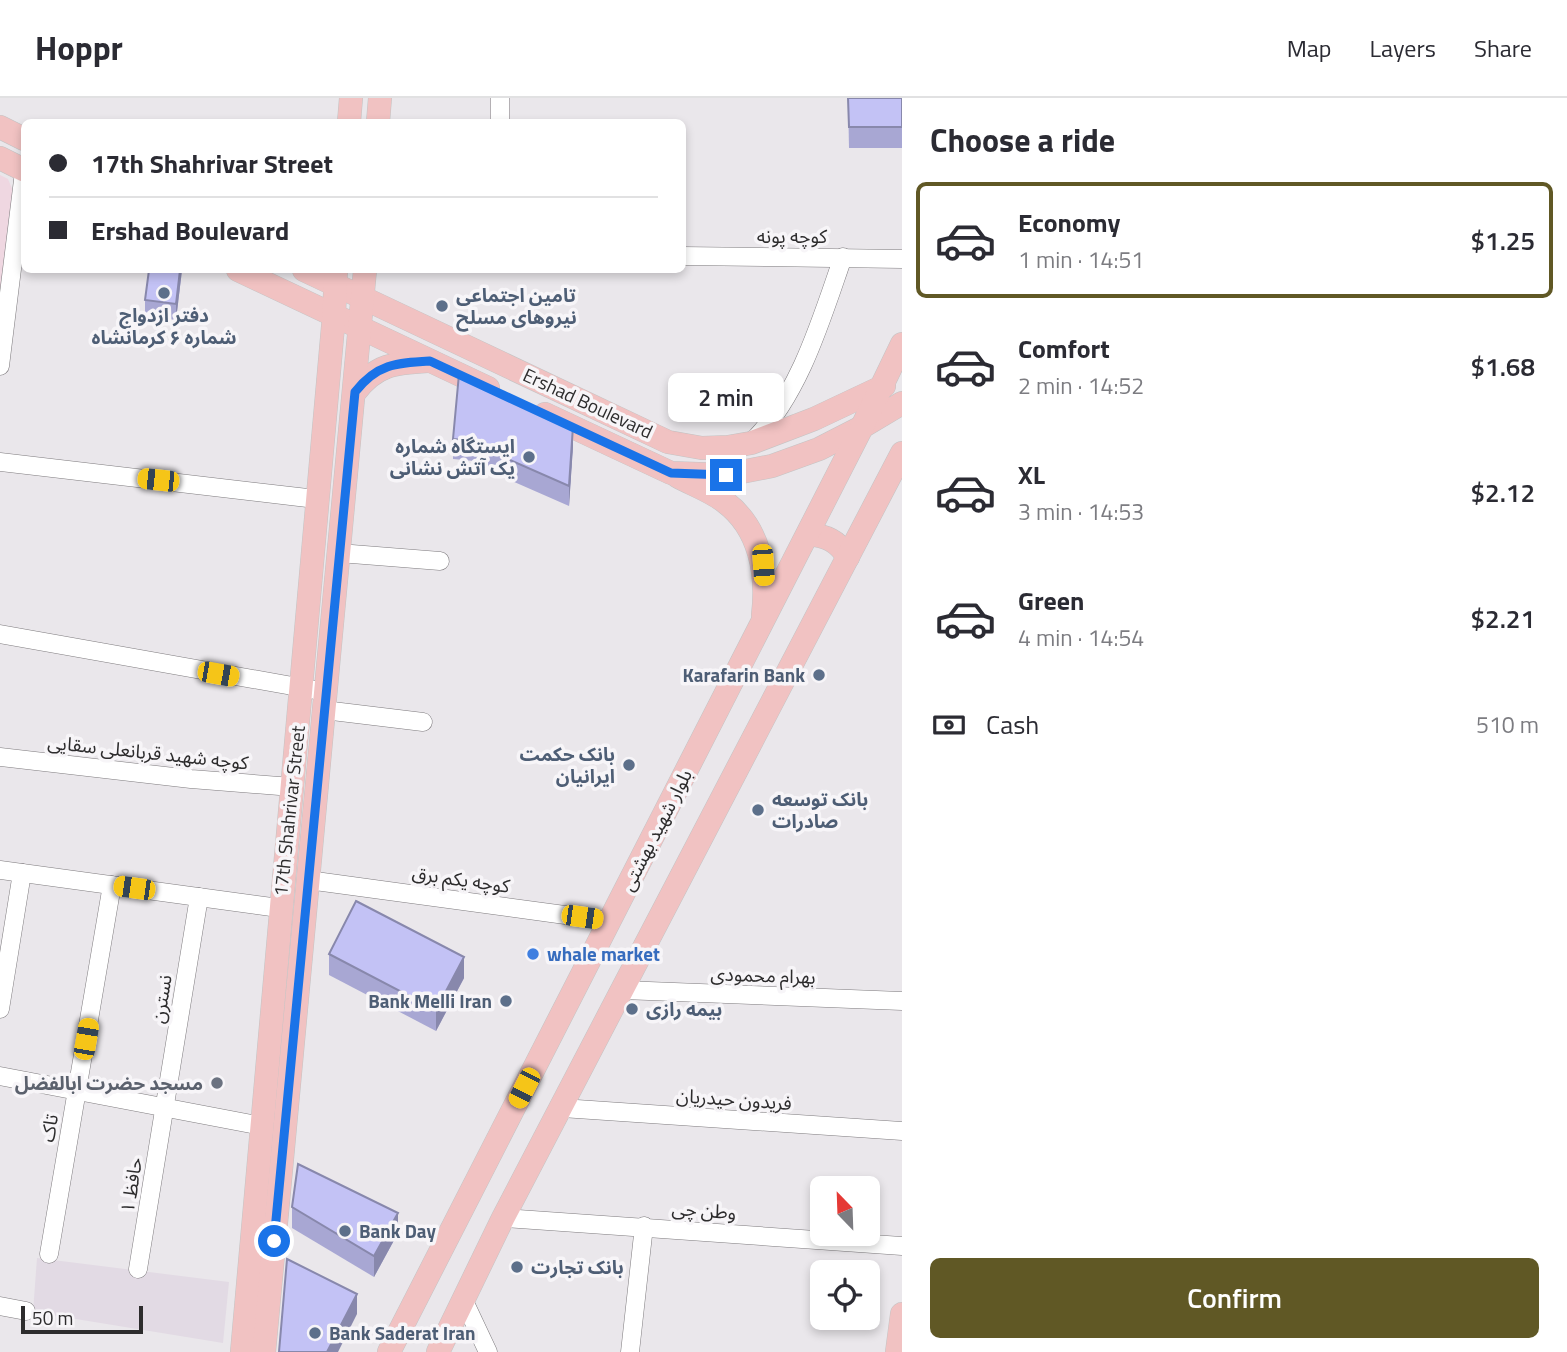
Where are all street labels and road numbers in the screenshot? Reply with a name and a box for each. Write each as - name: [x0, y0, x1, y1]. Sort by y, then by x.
- street label: کوچه پونه: [757, 221, 828, 250]
- street label: Ershad Boulevard: [518, 360, 658, 445]
- street label: 17th Shahrivar Street: [265, 724, 312, 898]
- street label: کوچه شهید قربانعلی سقایی: [46, 727, 251, 777]
- street label: بلوار شهید بهشتی: [612, 764, 699, 896]
- street label: کوچه یکم برق: [410, 857, 513, 901]
- street label: بهرام محمودی: [710, 958, 816, 992]
- street label: نسترن: [142, 973, 179, 1025]
- street label: فریدون حیدریان: [675, 1080, 793, 1117]
- street label: تاک: [32, 1112, 65, 1144]
- street label: حافظ ۱: [112, 1155, 149, 1215]
- street label: وطن چی: [671, 1193, 737, 1226]

